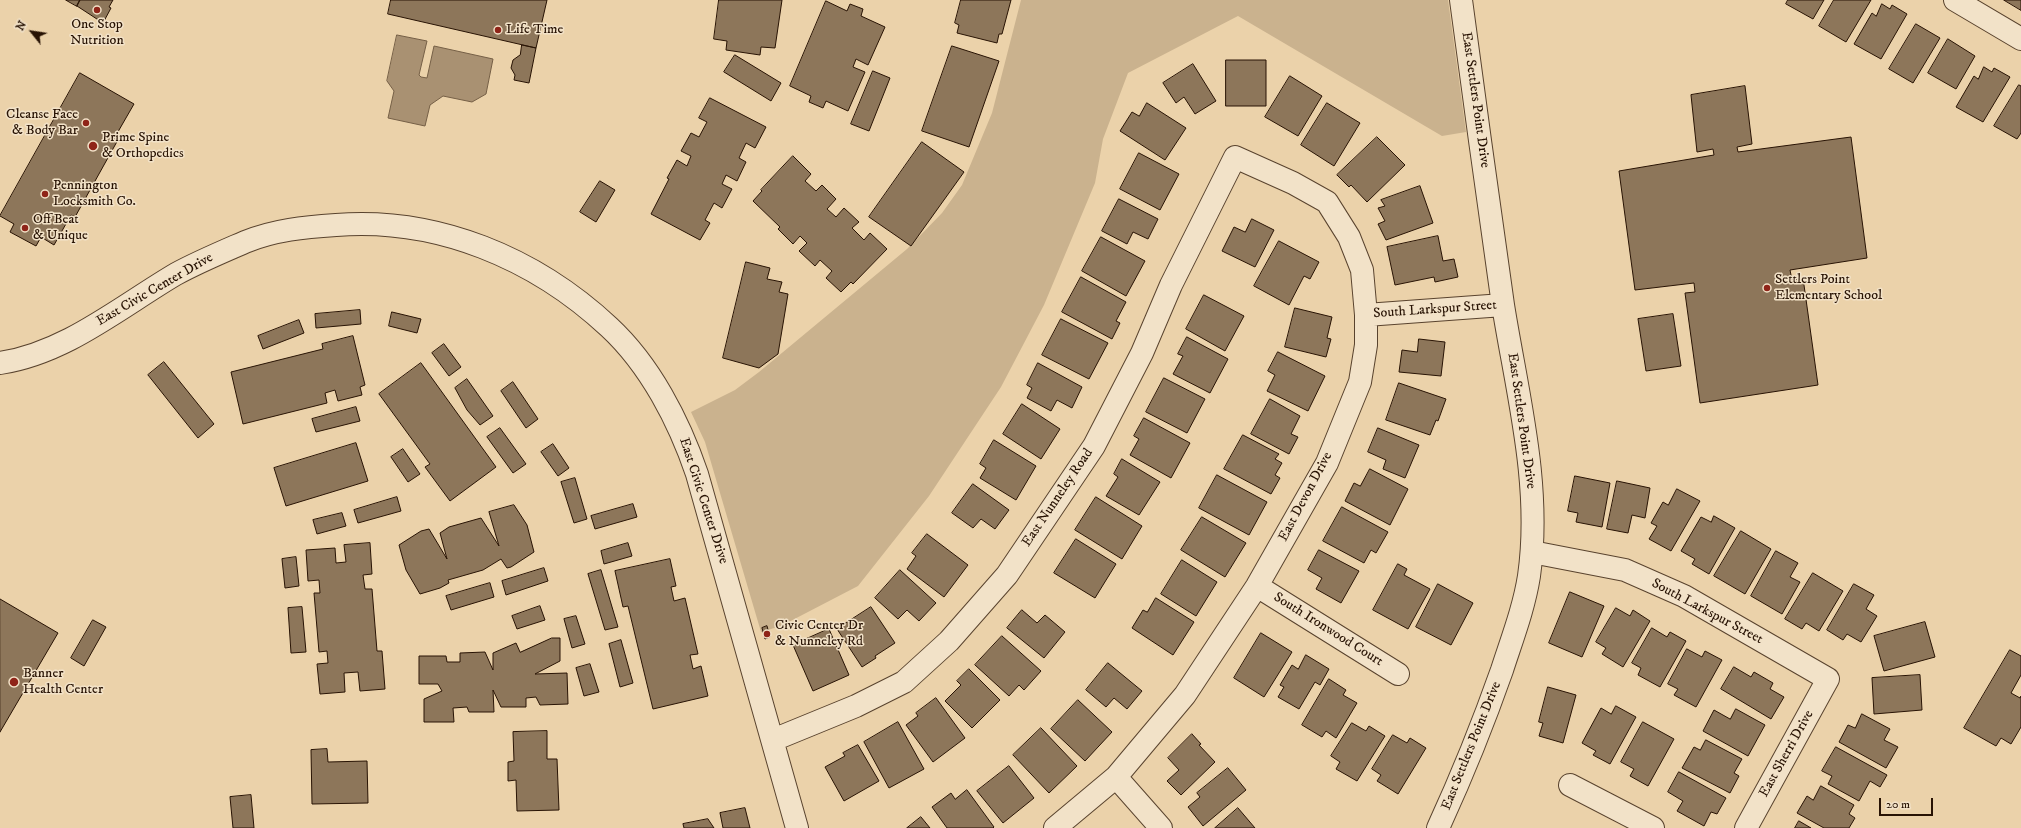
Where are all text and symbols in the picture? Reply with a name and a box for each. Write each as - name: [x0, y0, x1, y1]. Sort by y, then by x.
- marker: One Stop Nutrition: [92, 5, 102, 15]
- north arrow: [12, 12, 52, 52]
- place label: One Stop Nutrition: [70, 17, 124, 50]
- text: N: [13, 19, 30, 33]
- place label: Life Time: [506, 22, 563, 38]
- marker: Life Time: [493, 25, 503, 35]
- street label: East Settlers Point Drive: [1457, 31, 1493, 169]
- place label: Cleanse Face & Body Bar: [6, 107, 78, 140]
- marker: Cleanse Face & Body Bar: [81, 118, 91, 128]
- place label: Prime Spine & Orthopedics: [102, 130, 184, 162]
- marker: Prime Spine & Orthopedics: [87, 140, 99, 152]
- place label: Pennington Locksmith Co.: [53, 178, 136, 210]
- marker: Pennington Locksmith Co.: [40, 189, 50, 199]
- place label: Off Beat & Unique: [33, 212, 88, 244]
- marker: Off Beat & Unique: [20, 223, 30, 233]
- street label: East Civic Center Drive: [94, 250, 216, 330]
- place label: Settlers Point Elementary School: [1775, 272, 1882, 304]
- marker: Settlers Point Elementary School: [1762, 283, 1772, 293]
- street label: South Larkspur Street: [1373, 297, 1497, 323]
- street label: East Settlers Point Drive: [1503, 352, 1539, 490]
- street label: East Civic Center Drive: [675, 436, 731, 566]
- street label: East Nunneley Road: [1019, 446, 1097, 550]
- street label: East Devon Drive: [1275, 450, 1337, 544]
- street label: South Larkspur Street: [1648, 576, 1766, 648]
- street label: South Ironwood Court: [1270, 590, 1386, 670]
- place label: Civic Center Dr & Nunneley Rd: [775, 618, 863, 650]
- marker: Civic Center Dr & Nunneley Rd: [762, 629, 772, 639]
- place label: Banner Health Center: [23, 666, 103, 698]
- marker: Banner Health Center: [8, 676, 20, 688]
- street label: East Settlers Point Drive: [1439, 679, 1505, 813]
- street label: East Sherri Drive: [1756, 708, 1818, 800]
- scale bar: [1881, 790, 1935, 816]
- text: 20 m: [1886, 797, 1910, 812]

